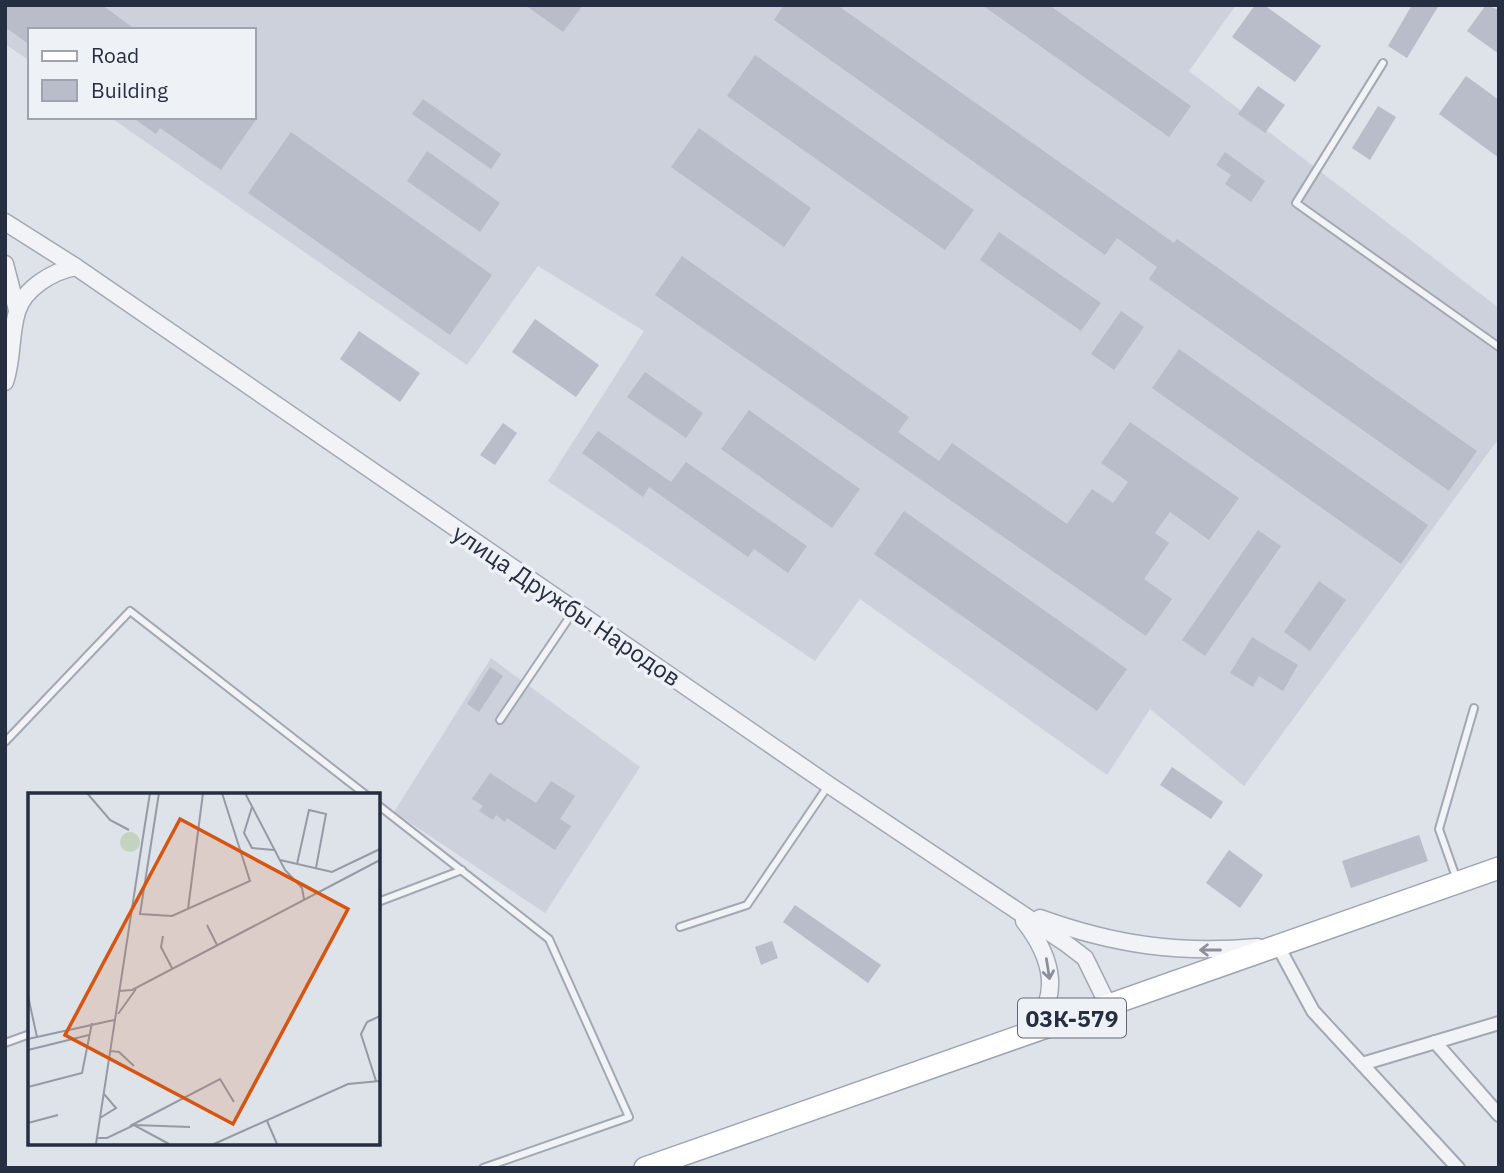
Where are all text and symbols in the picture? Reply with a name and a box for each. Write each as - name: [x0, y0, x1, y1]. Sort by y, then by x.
- legend: [28, 28, 256, 119]
- text: Road: [91, 41, 139, 69]
- text: Building: [91, 76, 168, 104]
- street label: улица Дружбы Народов: [447, 517, 687, 693]
- inset map: [28, 793, 380, 1145]
- one-way arrow: [1199, 943, 1222, 957]
- one-way arrow: [1042, 957, 1055, 980]
- road number: 03К-579: [1018, 998, 1126, 1037]

